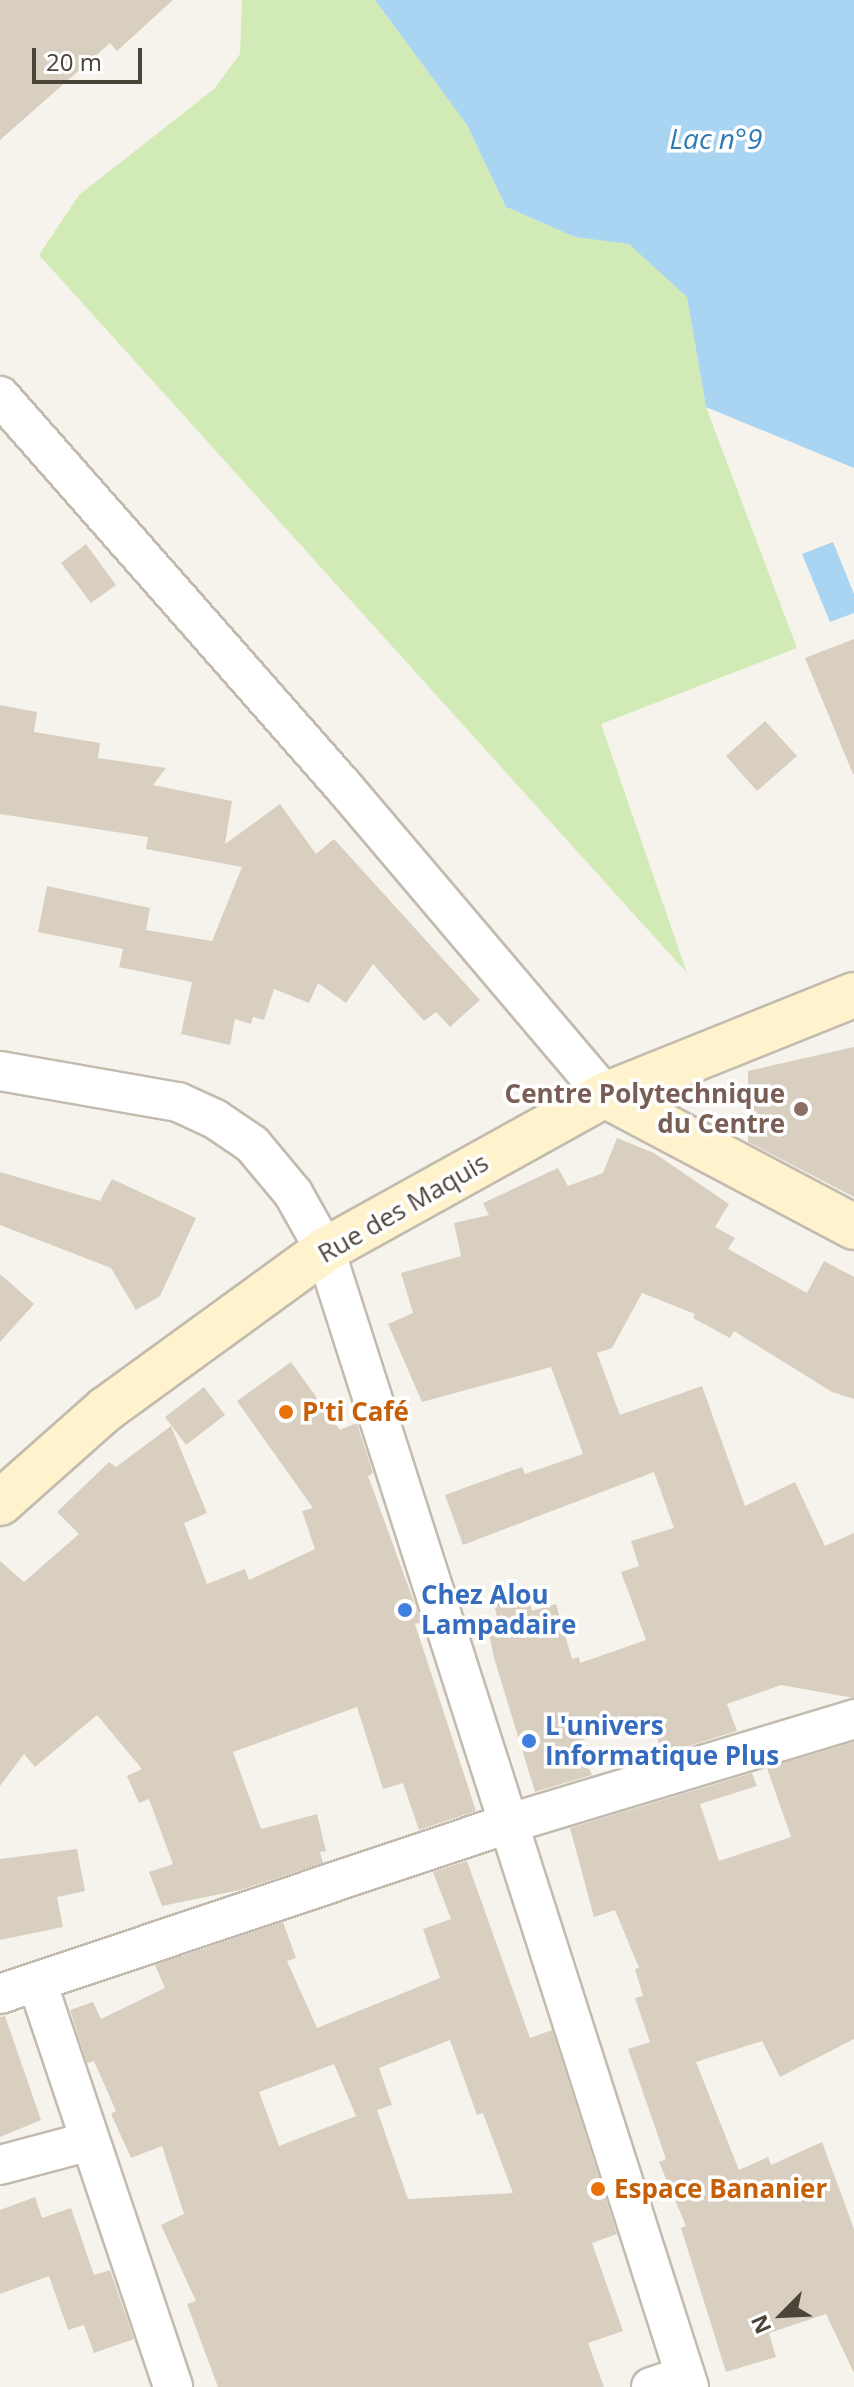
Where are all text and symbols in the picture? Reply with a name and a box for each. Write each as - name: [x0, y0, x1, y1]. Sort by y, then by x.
- scale bar: [36, 32, 146, 82]
- text: 20 m: [46, 45, 102, 78]
- water label: Lac n°9: [670, 121, 762, 155]
- place label: Centre Polytechnique du Centre: [505, 1078, 785, 1140]
- marker: Centre Polytechnique du Centre: [792, 1100, 810, 1118]
- street label: Rue des Maquis: [312, 1147, 494, 1269]
- place label: P'ti Café: [302, 1396, 409, 1428]
- marker: P'ti Café: [277, 1403, 295, 1421]
- place label: Chez Alou Lampadaire: [421, 1579, 576, 1640]
- marker: Chez Alou Lampadaire: [396, 1601, 414, 1619]
- place label: L'univers Informatique Plus: [545, 1710, 779, 1772]
- marker: L'univers Informatique Plus: [520, 1732, 538, 1750]
- place label: Espace Bananier: [614, 2173, 827, 2205]
- marker: Espace Bananier: [589, 2180, 607, 2198]
- north arrow: [742, 2275, 822, 2355]
- text: N: [743, 2310, 777, 2339]

